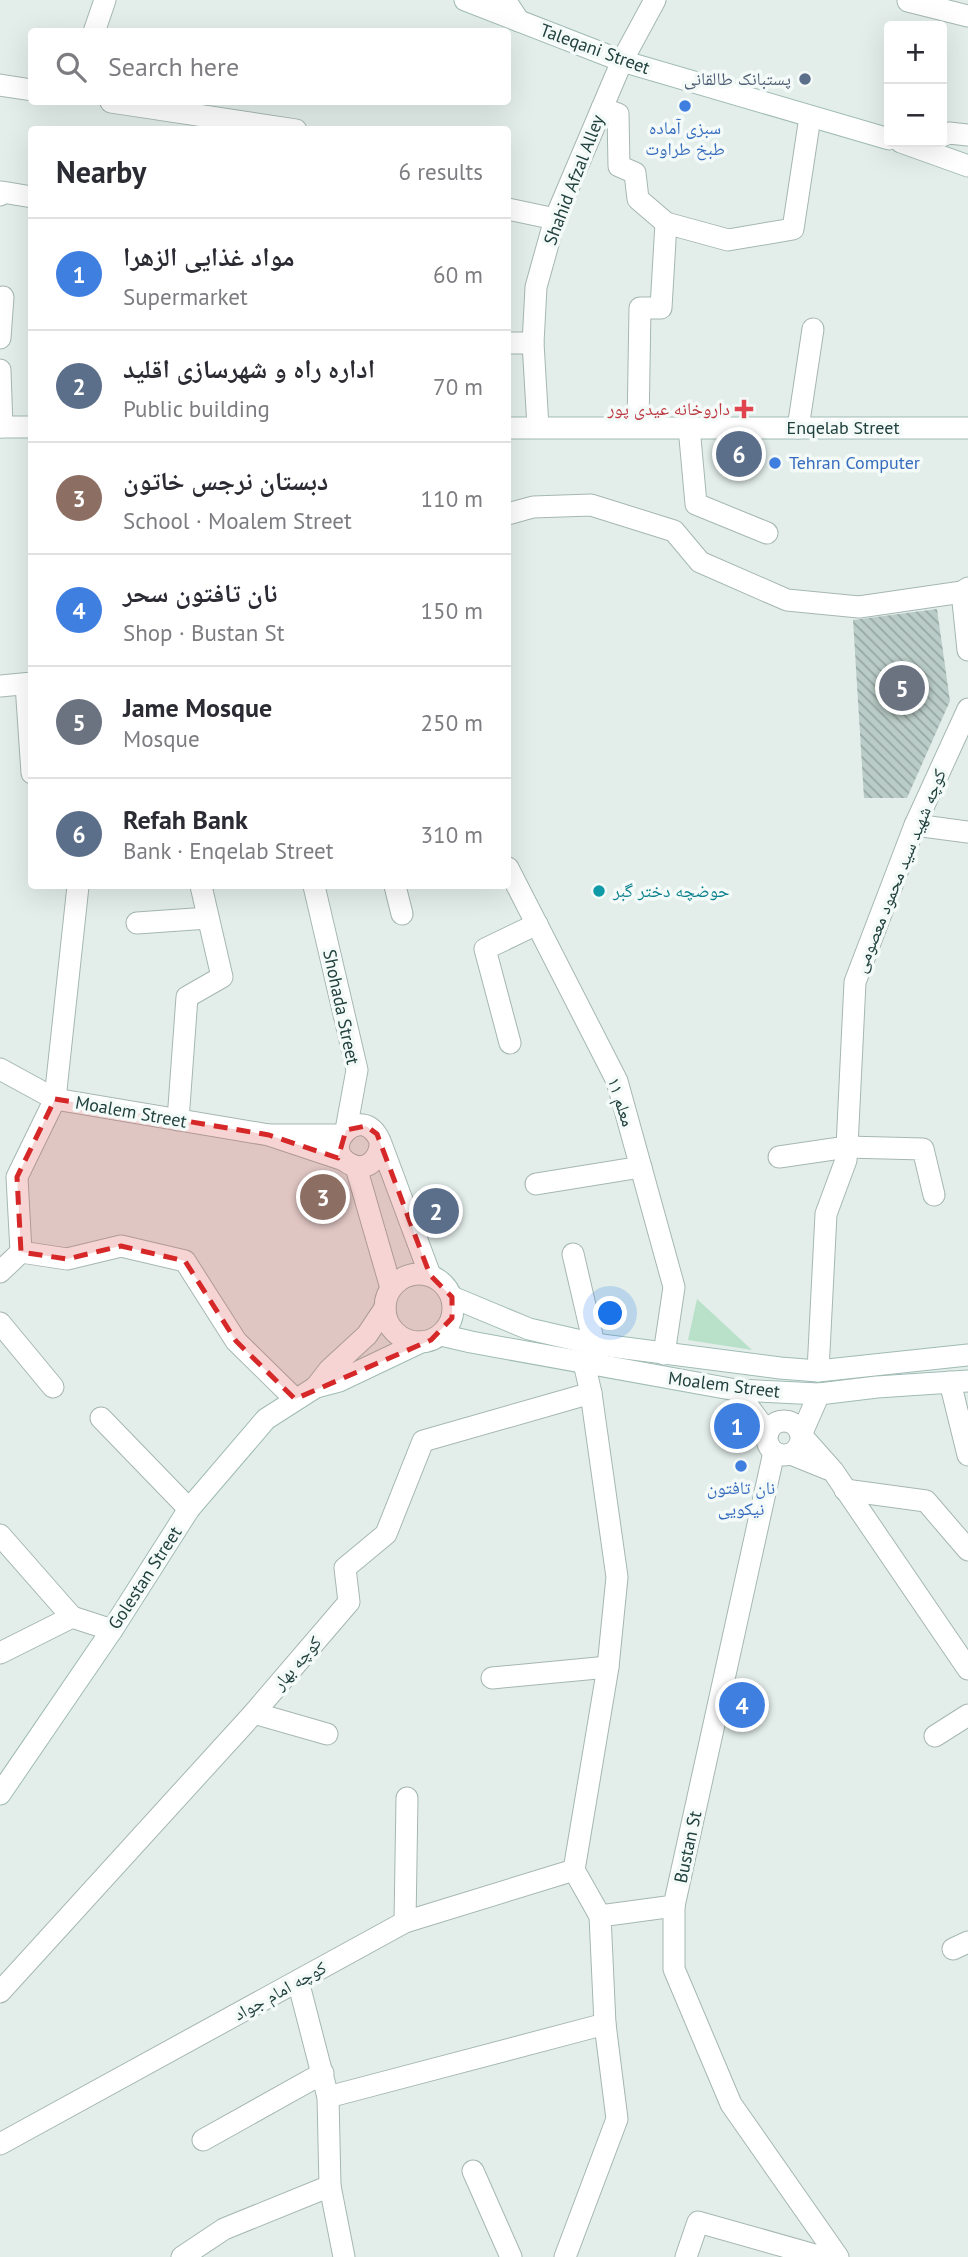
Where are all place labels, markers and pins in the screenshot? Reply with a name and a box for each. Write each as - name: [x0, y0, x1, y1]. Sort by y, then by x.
- place label: پستبانک طالقانی: [684, 67, 791, 90]
- marker: پستبانک طالقانی: [797, 71, 813, 87]
- marker: سبزی آماده طبخ طراوت: [677, 98, 693, 114]
- place label: سبزی آماده طبخ طراوت: [645, 116, 725, 161]
- place label: داروخانه عیدی پور: [606, 397, 730, 420]
- marker: داروخانه عیدی پور: [736, 401, 752, 417]
- pin: 6: [716, 428, 762, 480]
- place label: Tehran Computer: [789, 451, 920, 474]
- marker: Tehran Computer: [767, 455, 783, 471]
- pin: 5: [879, 662, 925, 714]
- place label: حوضچه دختر گبر: [612, 879, 729, 902]
- marker: حوضچه دختر گبر: [591, 883, 607, 899]
- pin: 3: [300, 1171, 346, 1223]
- pin: 2: [413, 1185, 459, 1237]
- pin: 1: [714, 1400, 760, 1452]
- marker: نان تافتون نیکویی: [733, 1458, 749, 1474]
- place label: نان تافتون نیکویی: [707, 1476, 775, 1520]
- pin: 4: [719, 1679, 765, 1731]

